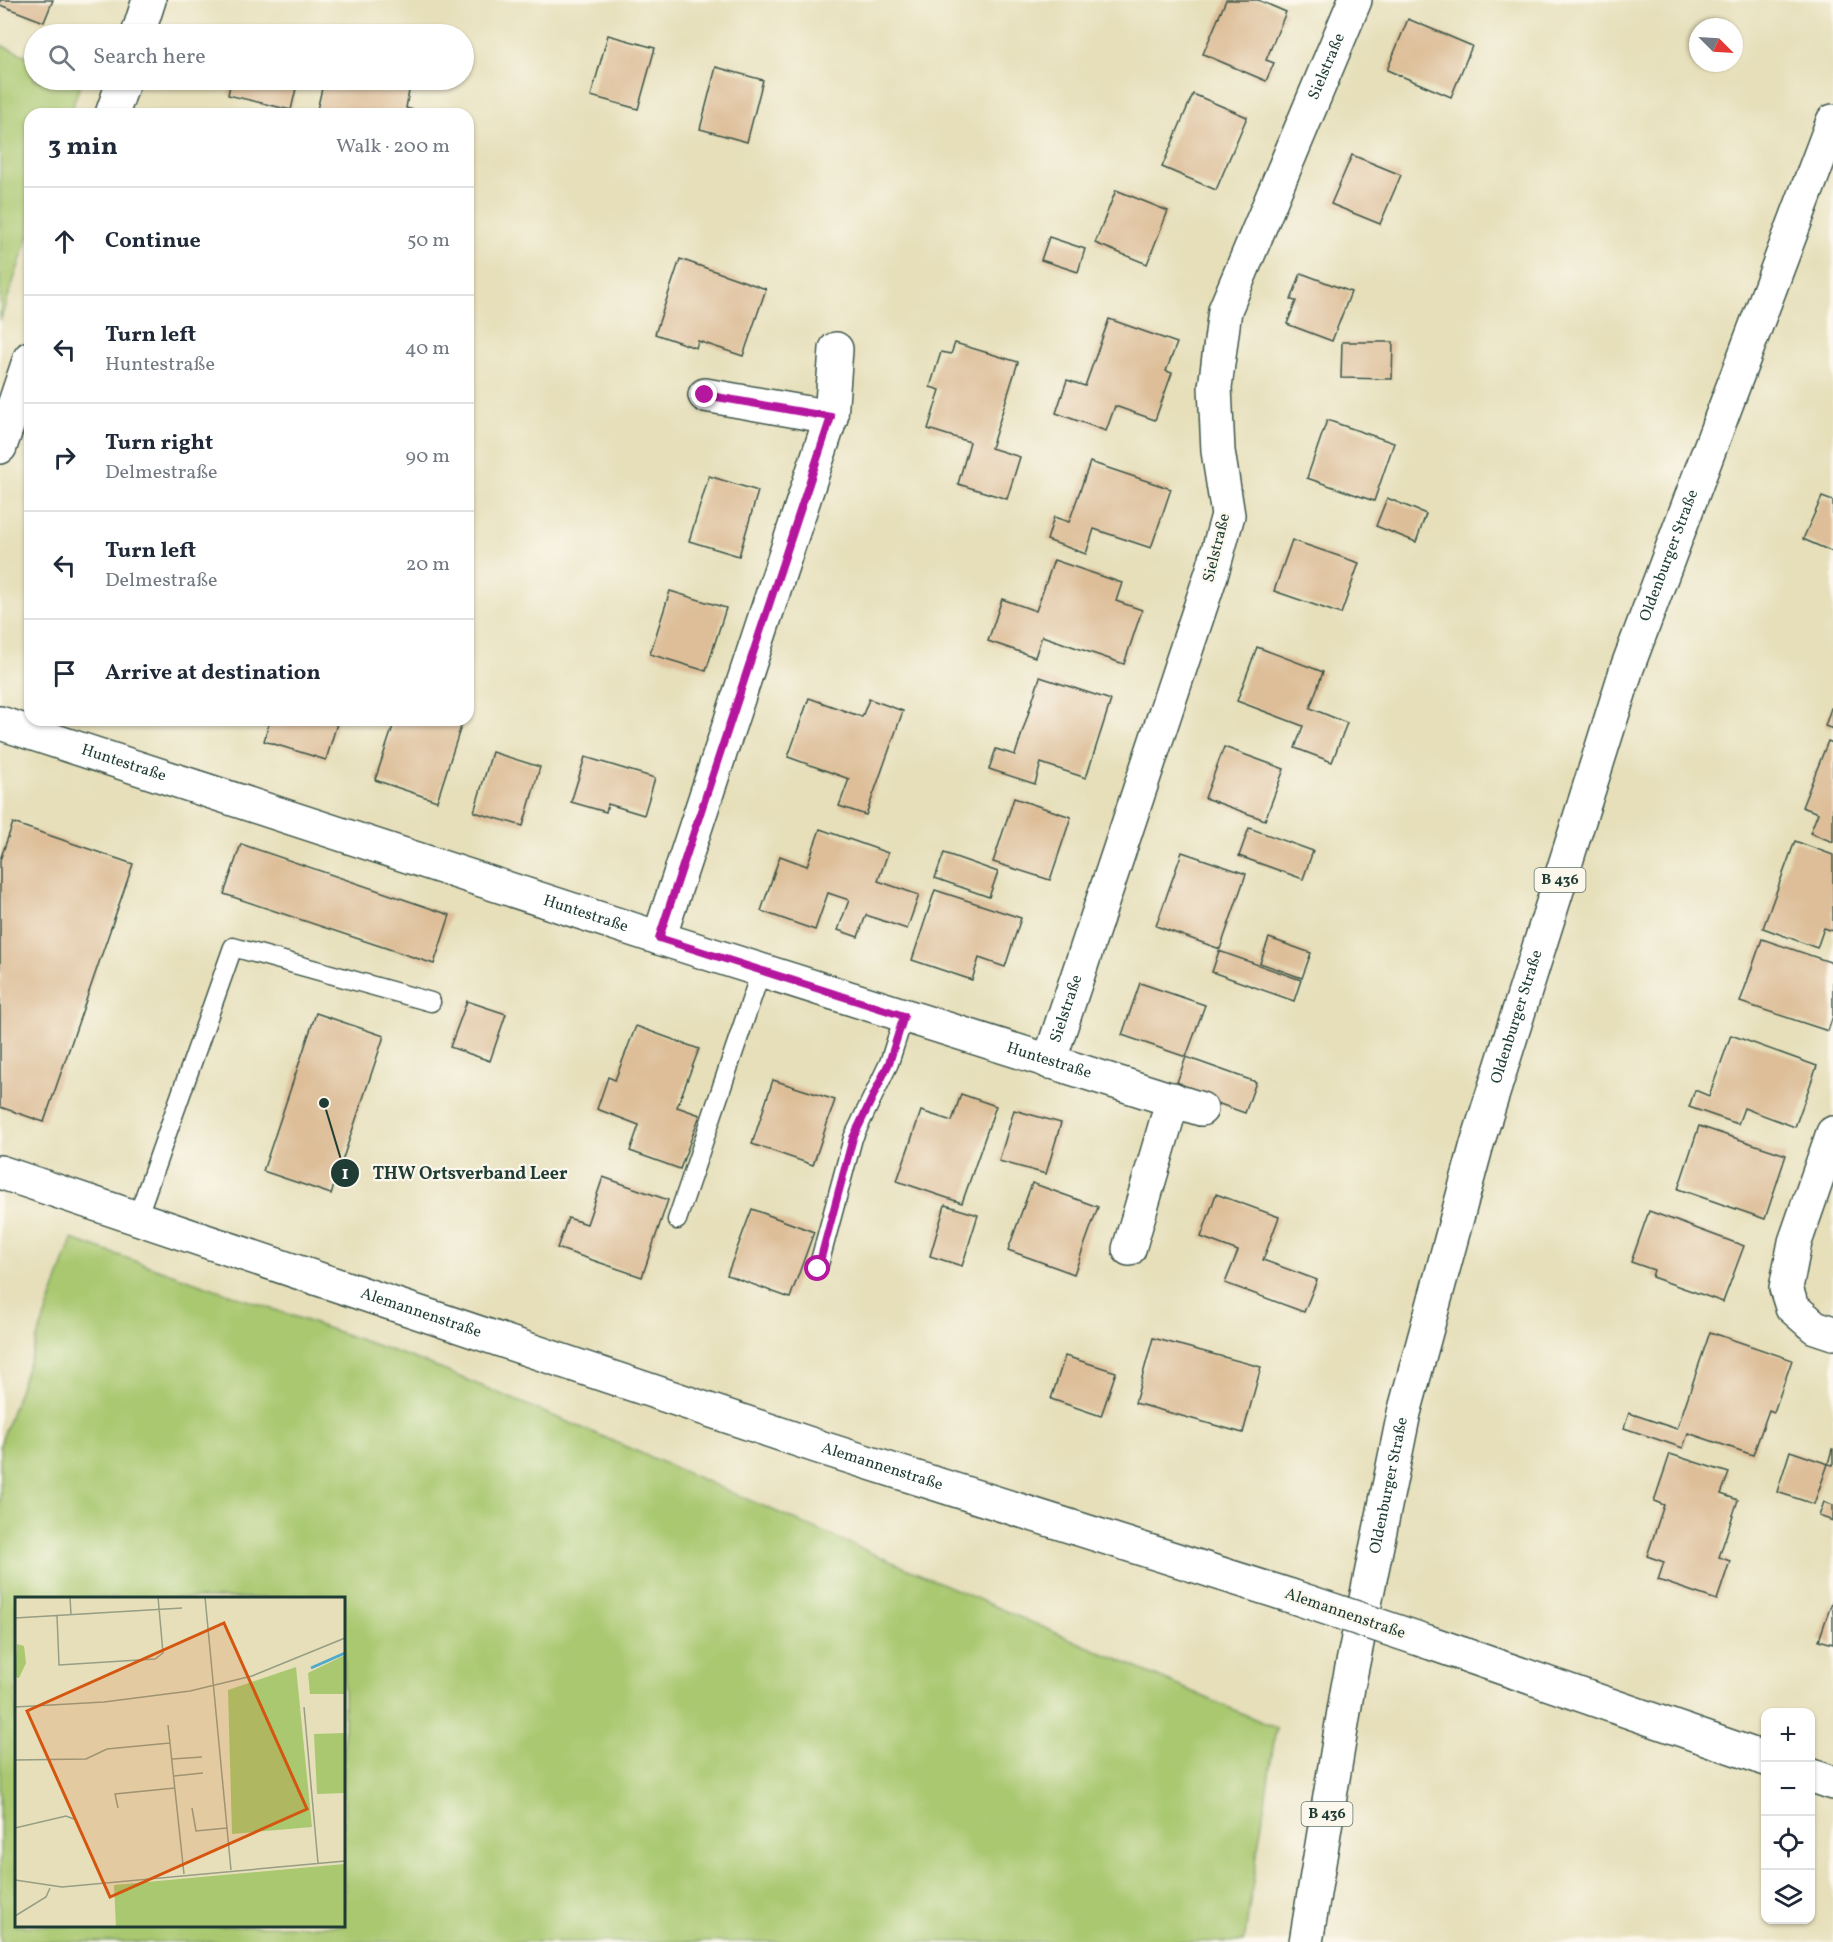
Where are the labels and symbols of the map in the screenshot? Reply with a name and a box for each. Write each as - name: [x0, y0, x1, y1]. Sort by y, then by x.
- north arrow: [1689, 18, 1743, 72]
- street label: Sielstraße: [1303, 30, 1351, 103]
- route end: [691, 381, 717, 407]
- street label: Oldenburger Straße: [1634, 487, 1704, 625]
- street label: Sielstraße: [1198, 511, 1236, 585]
- street label: Huntestraße: [78, 739, 169, 787]
- road number: B 436: [1534, 868, 1586, 892]
- street label: Huntestraße: [540, 890, 631, 938]
- street label: Oldenburger Straße: [1486, 947, 1548, 1087]
- street label: Sielstraße: [1045, 972, 1088, 1046]
- street label: Huntestraße: [1004, 1037, 1094, 1085]
- callout: THW Ortsverband Leer: [330, 1155, 580, 1191]
- text: 1: [341, 1162, 349, 1187]
- text: THW Ortsverband Leer: [372, 1162, 568, 1187]
- route start: [804, 1255, 830, 1281]
- street label: Alemannenstraße: [357, 1283, 484, 1344]
- street label: Oldenburger Straße: [1364, 1415, 1414, 1556]
- street label: Alemannenstraße: [818, 1437, 946, 1496]
- street label: Alemannenstraße: [1282, 1583, 1408, 1645]
- inset map: [15, 1597, 345, 1927]
- road number: B 436: [1302, 1802, 1352, 1826]

